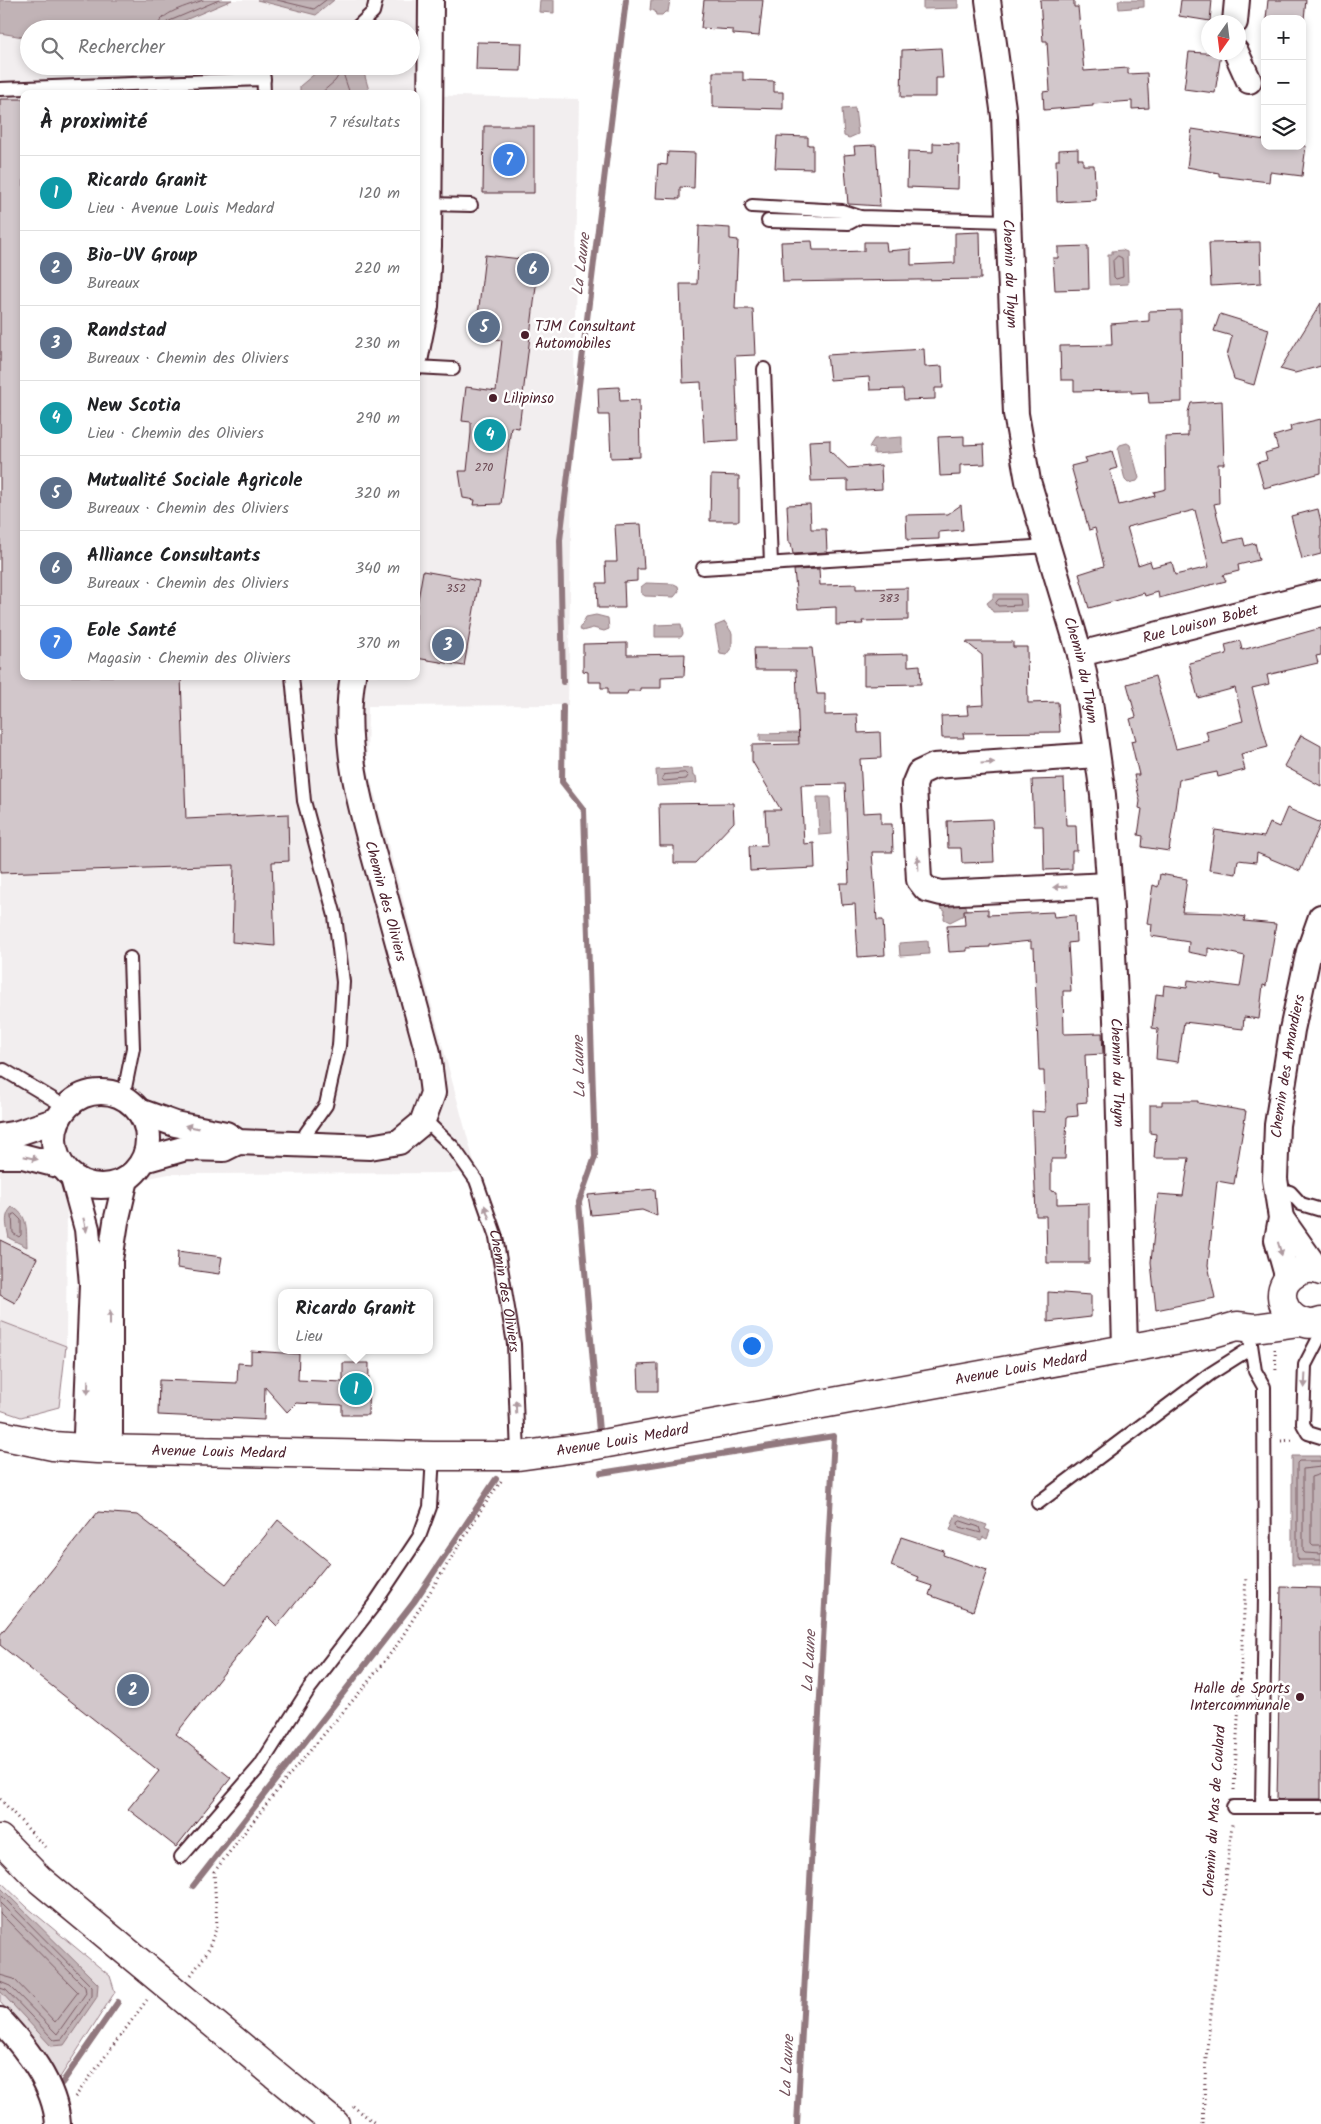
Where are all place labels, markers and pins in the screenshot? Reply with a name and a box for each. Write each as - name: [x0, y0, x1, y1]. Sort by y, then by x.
- pin: 7: [493, 141, 525, 179]
- pin: 6: [517, 250, 549, 288]
- pin: 5: [468, 308, 500, 346]
- place label: TJM Consultant Automobiles: [535, 315, 636, 356]
- marker: TJM Consultant Automobiles: [519, 329, 531, 341]
- place label: Lilipinso: [503, 387, 554, 411]
- marker: Lilipinso: [487, 392, 499, 404]
- pin: 4: [474, 416, 506, 454]
- pin: 3: [432, 626, 464, 664]
- pin: 1: [340, 1370, 372, 1408]
- pin: 2: [117, 1671, 149, 1709]
- place label: Halle de Sports Intercommunale: [1190, 1677, 1291, 1718]
- marker: Halle de Sports Intercommunale: [1294, 1691, 1306, 1703]

